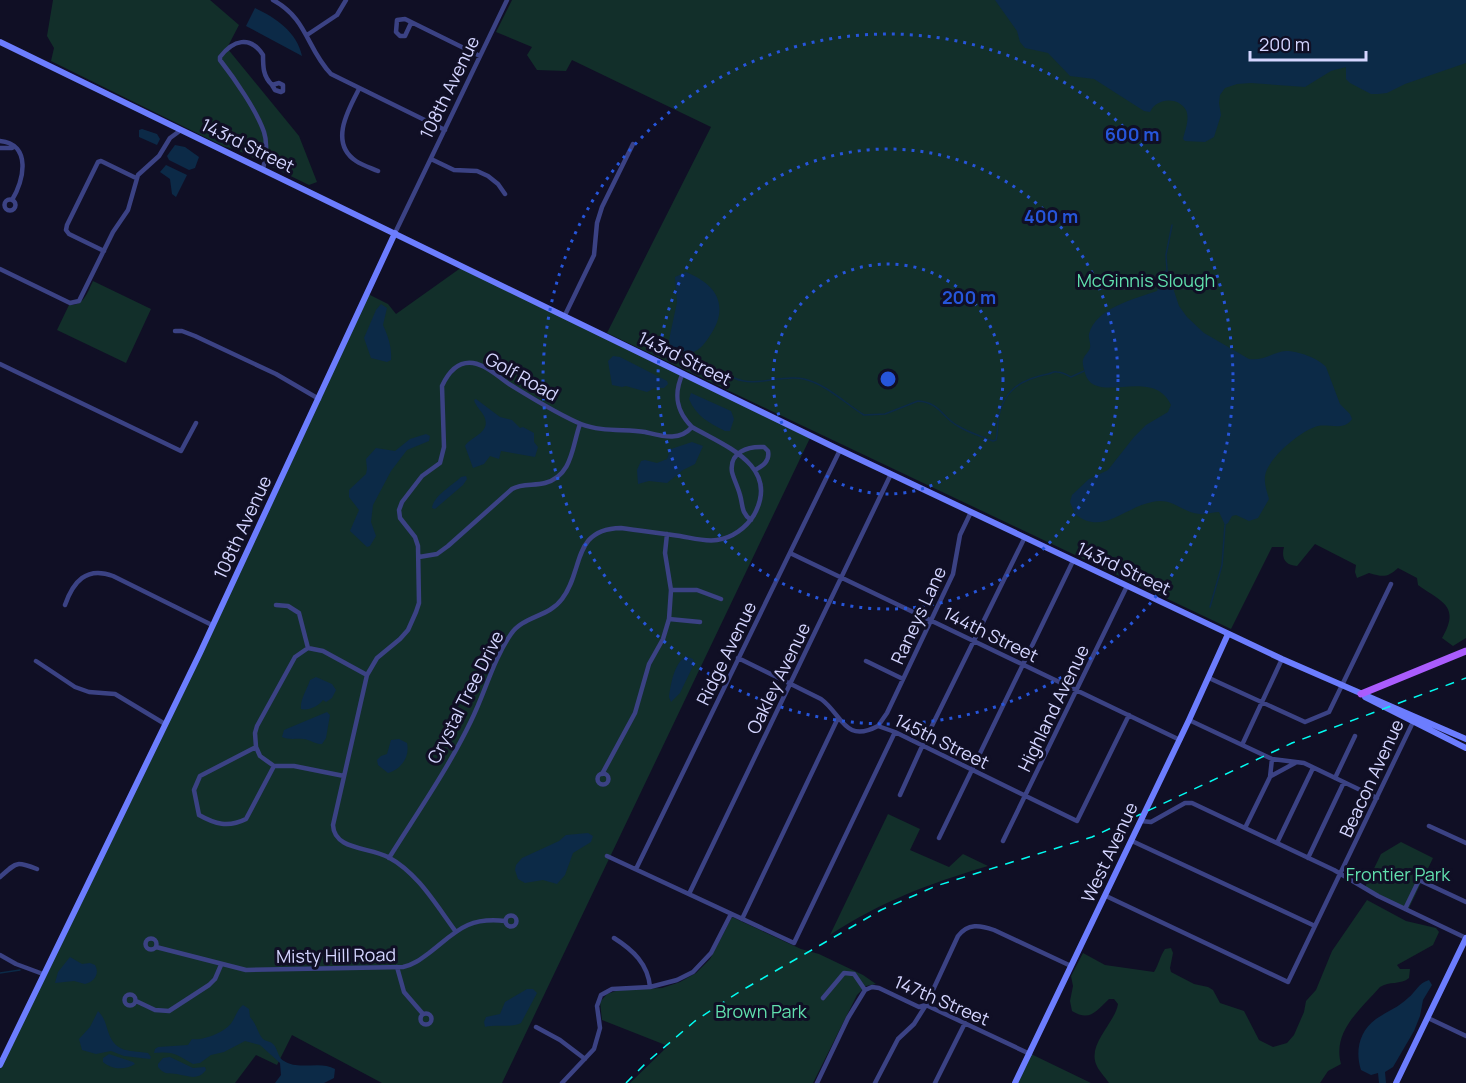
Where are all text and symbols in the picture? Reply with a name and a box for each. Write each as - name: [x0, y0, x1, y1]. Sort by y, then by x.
- scale bar: [1250, 24, 1366, 62]
- street label: 108th Avenue: [414, 32, 484, 142]
- text: 200 m: [1259, 32, 1310, 56]
- street label: 143rd Street: [197, 112, 299, 178]
- text: 600 m: [1105, 122, 1159, 146]
- text: 400 m: [1024, 204, 1078, 228]
- park label: McGinnis Slough: [1077, 268, 1215, 292]
- text: 200 m: [942, 285, 996, 309]
- street label: 143rd Street: [634, 325, 736, 391]
- street label: Golf Road: [481, 346, 563, 406]
- centre of rings: [878, 369, 898, 389]
- street label: 108th Avenue: [208, 471, 276, 583]
- street label: 143rd Street: [1073, 536, 1175, 600]
- street label: Raneys Lane: [885, 562, 951, 668]
- street label: Ridge Avenue: [691, 597, 761, 709]
- street label: 144th Street: [940, 601, 1042, 667]
- street label: Oakley Avenue: [741, 618, 815, 738]
- street label: Crystal Tree Drive: [421, 626, 509, 768]
- street label: Highland Avenue: [1012, 640, 1094, 776]
- street label: 145th Street: [891, 708, 993, 774]
- street label: Beacon Avenue: [1333, 715, 1409, 841]
- street label: West Avenue: [1075, 798, 1143, 906]
- park label: Frontier Park: [1346, 862, 1451, 886]
- street label: Misty Hill Road: [276, 942, 396, 968]
- street label: 147th Street: [891, 969, 993, 1031]
- park label: Brown Park: [715, 999, 808, 1023]

